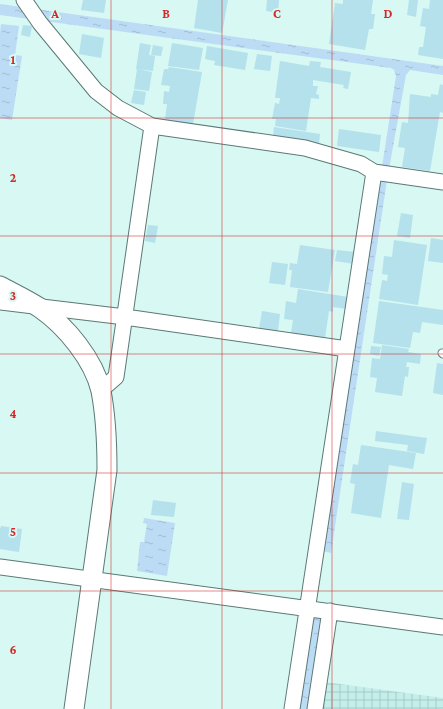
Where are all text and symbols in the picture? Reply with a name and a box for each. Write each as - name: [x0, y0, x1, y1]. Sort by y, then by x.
- text: A: [50, 6, 59, 21]
- text: B: [162, 6, 170, 21]
- text: C: [273, 6, 281, 21]
- text: D: [384, 6, 393, 21]
- text: 1: [11, 52, 16, 67]
- text: 2: [10, 170, 17, 185]
- text: 3: [10, 288, 16, 303]
- text: 4: [9, 406, 17, 421]
- text: 5: [10, 524, 16, 539]
- text: 6: [9, 642, 17, 657]

